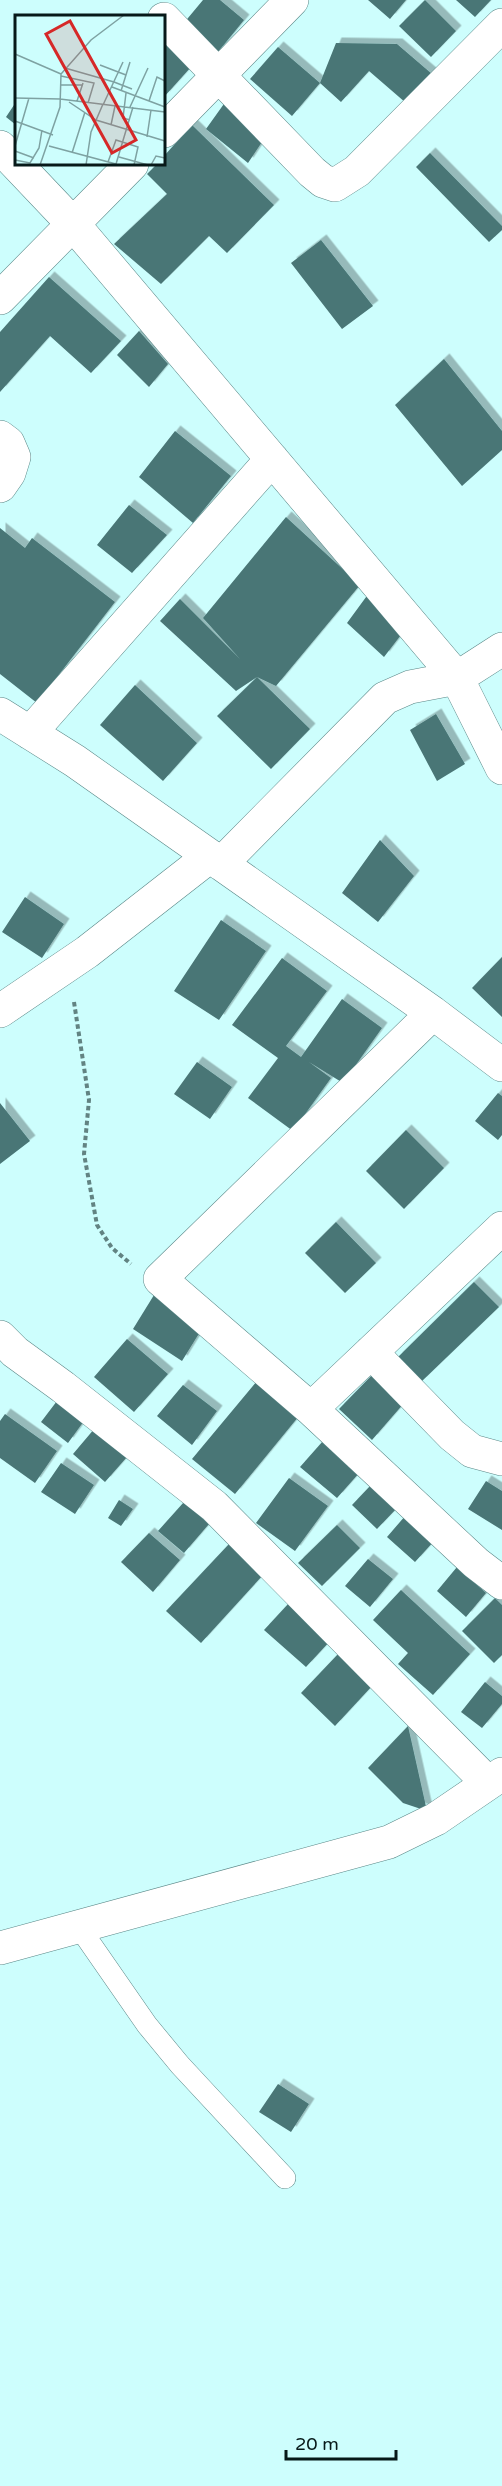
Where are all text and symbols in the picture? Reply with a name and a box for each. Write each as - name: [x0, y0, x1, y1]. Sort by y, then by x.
- inset map: [15, 15, 165, 165]
- scale bar: [286, 2423, 396, 2461]
- text: 20 m: [295, 2433, 339, 2455]

